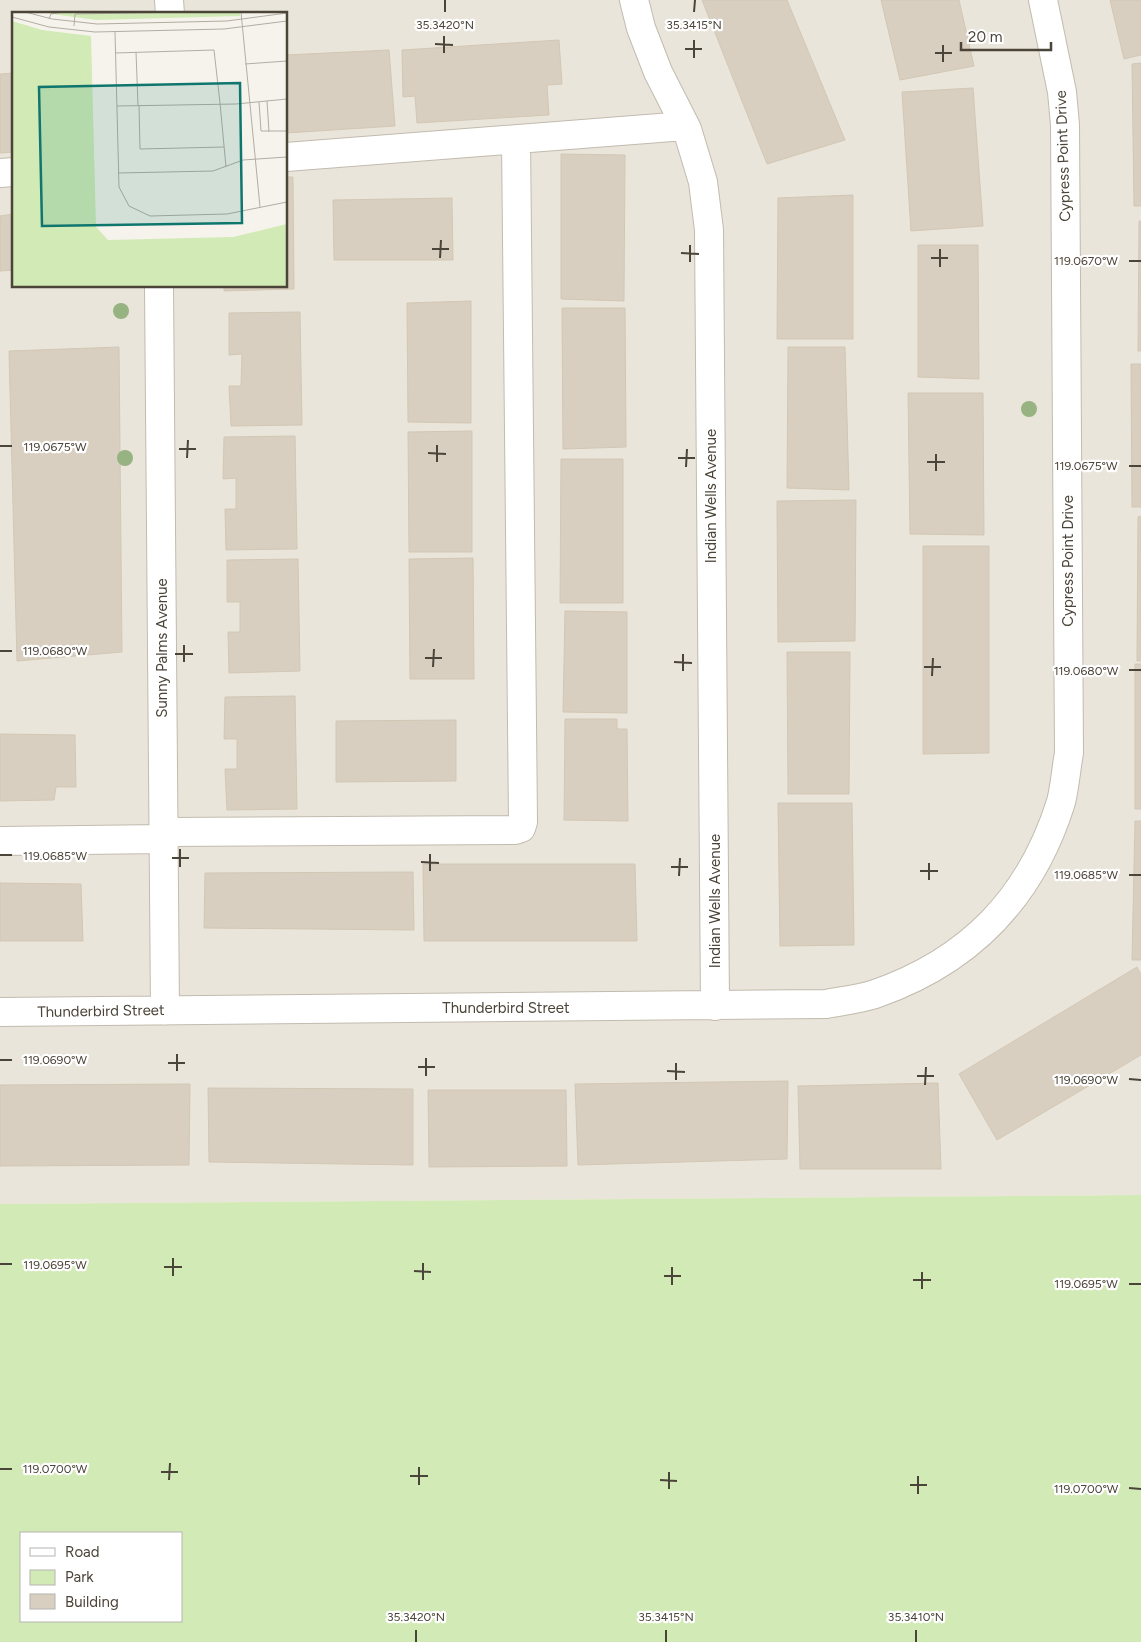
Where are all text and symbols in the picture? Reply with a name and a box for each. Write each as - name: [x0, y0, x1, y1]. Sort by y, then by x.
- inset map: [12, 12, 288, 288]
- text: 35.3420°N: [416, 18, 474, 32]
- text: 35.3415°N: [666, 18, 722, 32]
- scale bar: [961, 20, 1051, 52]
- text: 20 m: [968, 28, 1002, 46]
- street label: Cypress Point Drive: [1052, 90, 1074, 222]
- text: 119.0670°W: [1054, 254, 1118, 268]
- street label: Indian Wells Avenue: [702, 429, 720, 563]
- text: 119.0675°W: [24, 440, 87, 454]
- text: 119.0675°W: [1055, 459, 1118, 473]
- street label: Cypress Point Drive: [1059, 495, 1077, 627]
- street label: Sunny Palms Avenue: [153, 578, 171, 718]
- text: 119.0680°W: [23, 644, 88, 658]
- text: 119.0680°W: [1054, 664, 1119, 678]
- street label: Indian Wells Avenue: [706, 834, 724, 968]
- text: 119.0685°W: [23, 849, 87, 863]
- text: 119.0685°W: [1054, 868, 1118, 882]
- street label: Thunderbird Street: [442, 999, 570, 1017]
- street label: Thunderbird Street: [37, 1001, 165, 1021]
- text: 119.0690°W: [23, 1053, 88, 1067]
- text: 119.0690°W: [1054, 1073, 1119, 1087]
- text: 119.0695°W: [23, 1258, 87, 1272]
- text: 119.0695°W: [1054, 1277, 1118, 1291]
- text: 119.0700°W: [23, 1462, 88, 1476]
- text: 119.0700°W: [1054, 1482, 1119, 1496]
- legend: [20, 1532, 182, 1622]
- text: Road: [65, 1543, 100, 1561]
- text: Park: [65, 1568, 94, 1586]
- text: Building: [65, 1593, 119, 1611]
- text: 35.3420°N: [387, 1610, 445, 1624]
- text: 35.3415°N: [638, 1610, 694, 1624]
- text: 35.3410°N: [888, 1610, 944, 1624]

